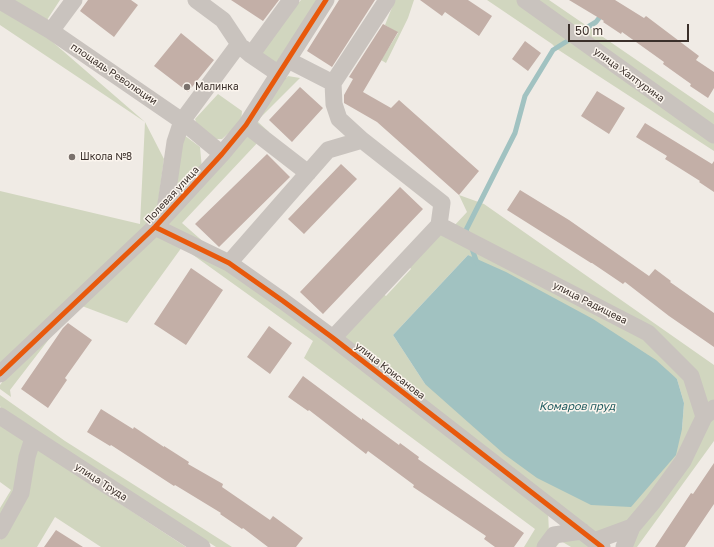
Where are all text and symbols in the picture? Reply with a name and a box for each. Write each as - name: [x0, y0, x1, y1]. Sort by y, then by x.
- scale bar: [570, 16, 691, 42]
- text: 50 m: [575, 23, 603, 38]
- street label: площадь Революции: [69, 41, 159, 107]
- street label: улица Халтурина: [591, 45, 667, 105]
- place label: Малинка: [195, 81, 239, 93]
- marker: Малинка: [182, 82, 192, 92]
- place label: Школа №8: [80, 151, 132, 163]
- marker: Школа №8: [67, 152, 77, 162]
- street label: Полевая улица: [142, 164, 202, 226]
- street label: улица Радищева: [551, 279, 629, 327]
- street label: улица Крисанова: [353, 340, 427, 402]
- water label: Комаров пруд: [539, 400, 615, 414]
- street label: улица Труда: [73, 461, 129, 503]

